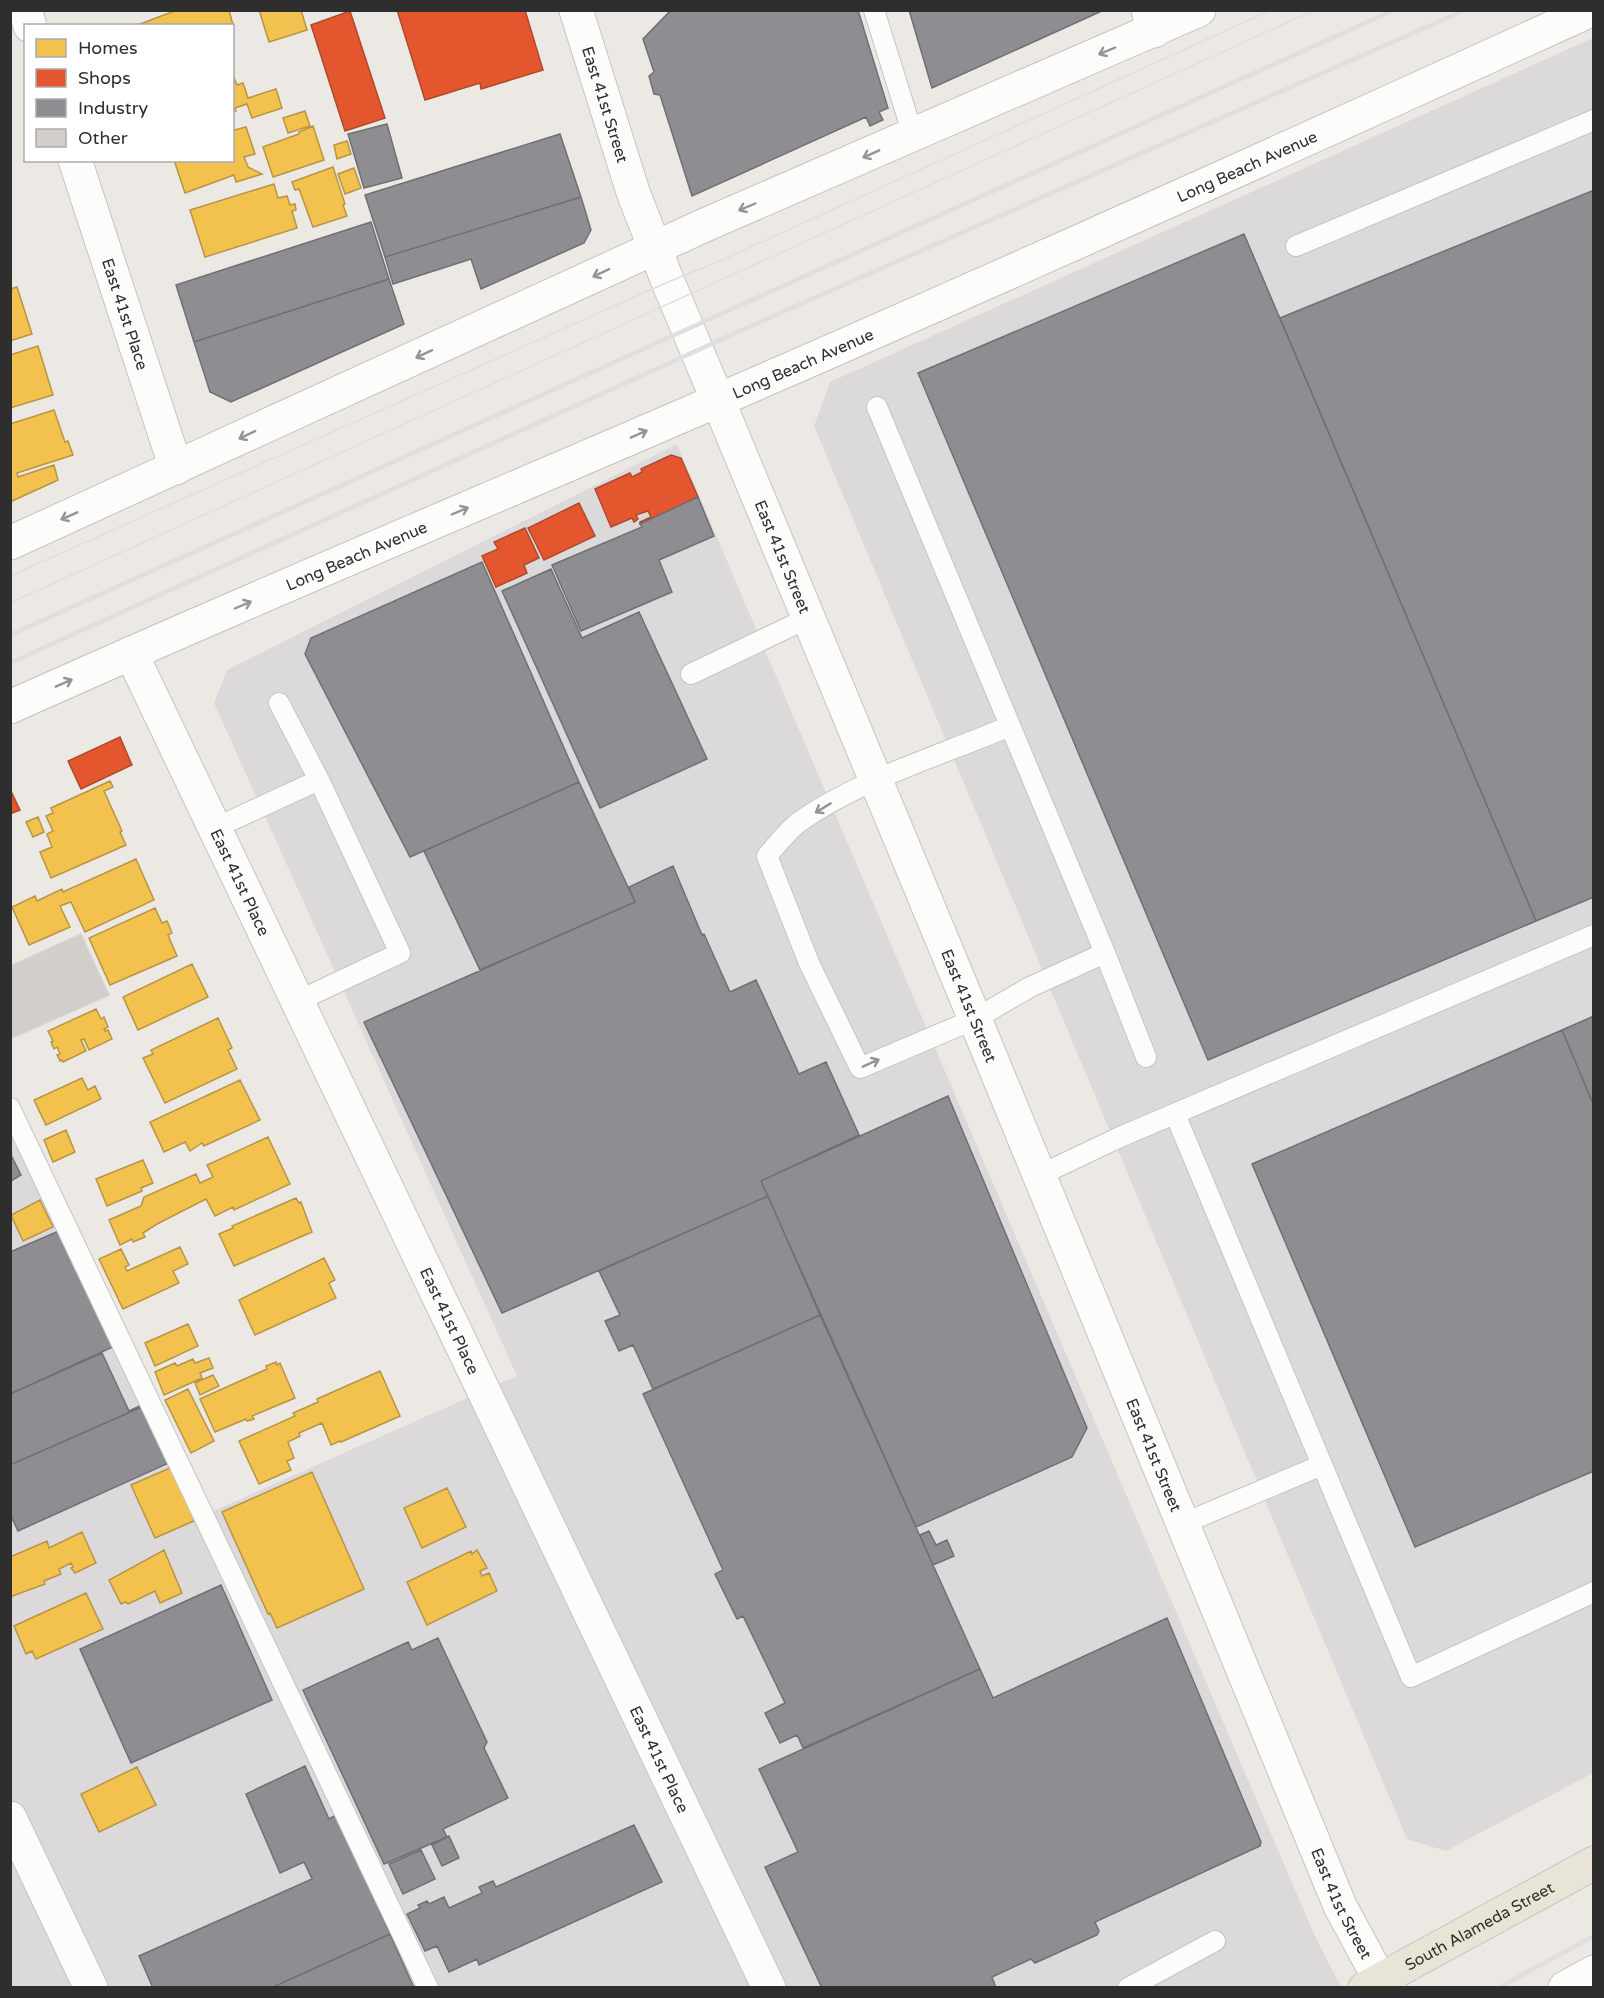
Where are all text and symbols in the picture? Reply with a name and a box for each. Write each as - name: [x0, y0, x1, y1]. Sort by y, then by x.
- legend: [24, 24, 234, 162]
- text: Homes: [78, 37, 138, 59]
- street label: East 41st Street: [577, 44, 632, 165]
- one-way arrow: [1098, 46, 1117, 57]
- text: Shops: [78, 67, 131, 89]
- text: Industry: [78, 97, 149, 119]
- text: Other: [78, 127, 128, 149]
- street label: Long Beach Avenue: [1174, 127, 1321, 207]
- one-way arrow: [862, 149, 880, 160]
- one-way arrow: [739, 202, 757, 214]
- street label: East 41st Place: [97, 256, 152, 373]
- one-way arrow: [593, 267, 611, 279]
- street label: Long Beach Avenue: [730, 325, 877, 404]
- one-way arrow: [416, 349, 434, 360]
- one-way arrow: [630, 428, 648, 439]
- one-way arrow: [238, 430, 256, 442]
- street label: East 41st Street: [750, 497, 814, 617]
- one-way arrow: [451, 505, 469, 516]
- one-way arrow: [61, 511, 79, 522]
- street label: Long Beach Avenue: [283, 517, 430, 596]
- one-way arrow: [233, 598, 251, 610]
- one-way arrow: [54, 676, 72, 688]
- one-way arrow: [815, 803, 832, 815]
- street label: East 41st Place: [206, 826, 274, 939]
- street label: East 41st Street: [936, 946, 1001, 1066]
- one-way arrow: [861, 1056, 879, 1068]
- street label: East 41st Place: [415, 1264, 483, 1378]
- street label: East 41st Street: [1121, 1396, 1186, 1515]
- street label: East 41st Place: [625, 1703, 693, 1816]
- street label: East 41st Street: [1306, 1845, 1376, 1963]
- street label: South Alameda Street: [1401, 1878, 1558, 1975]

